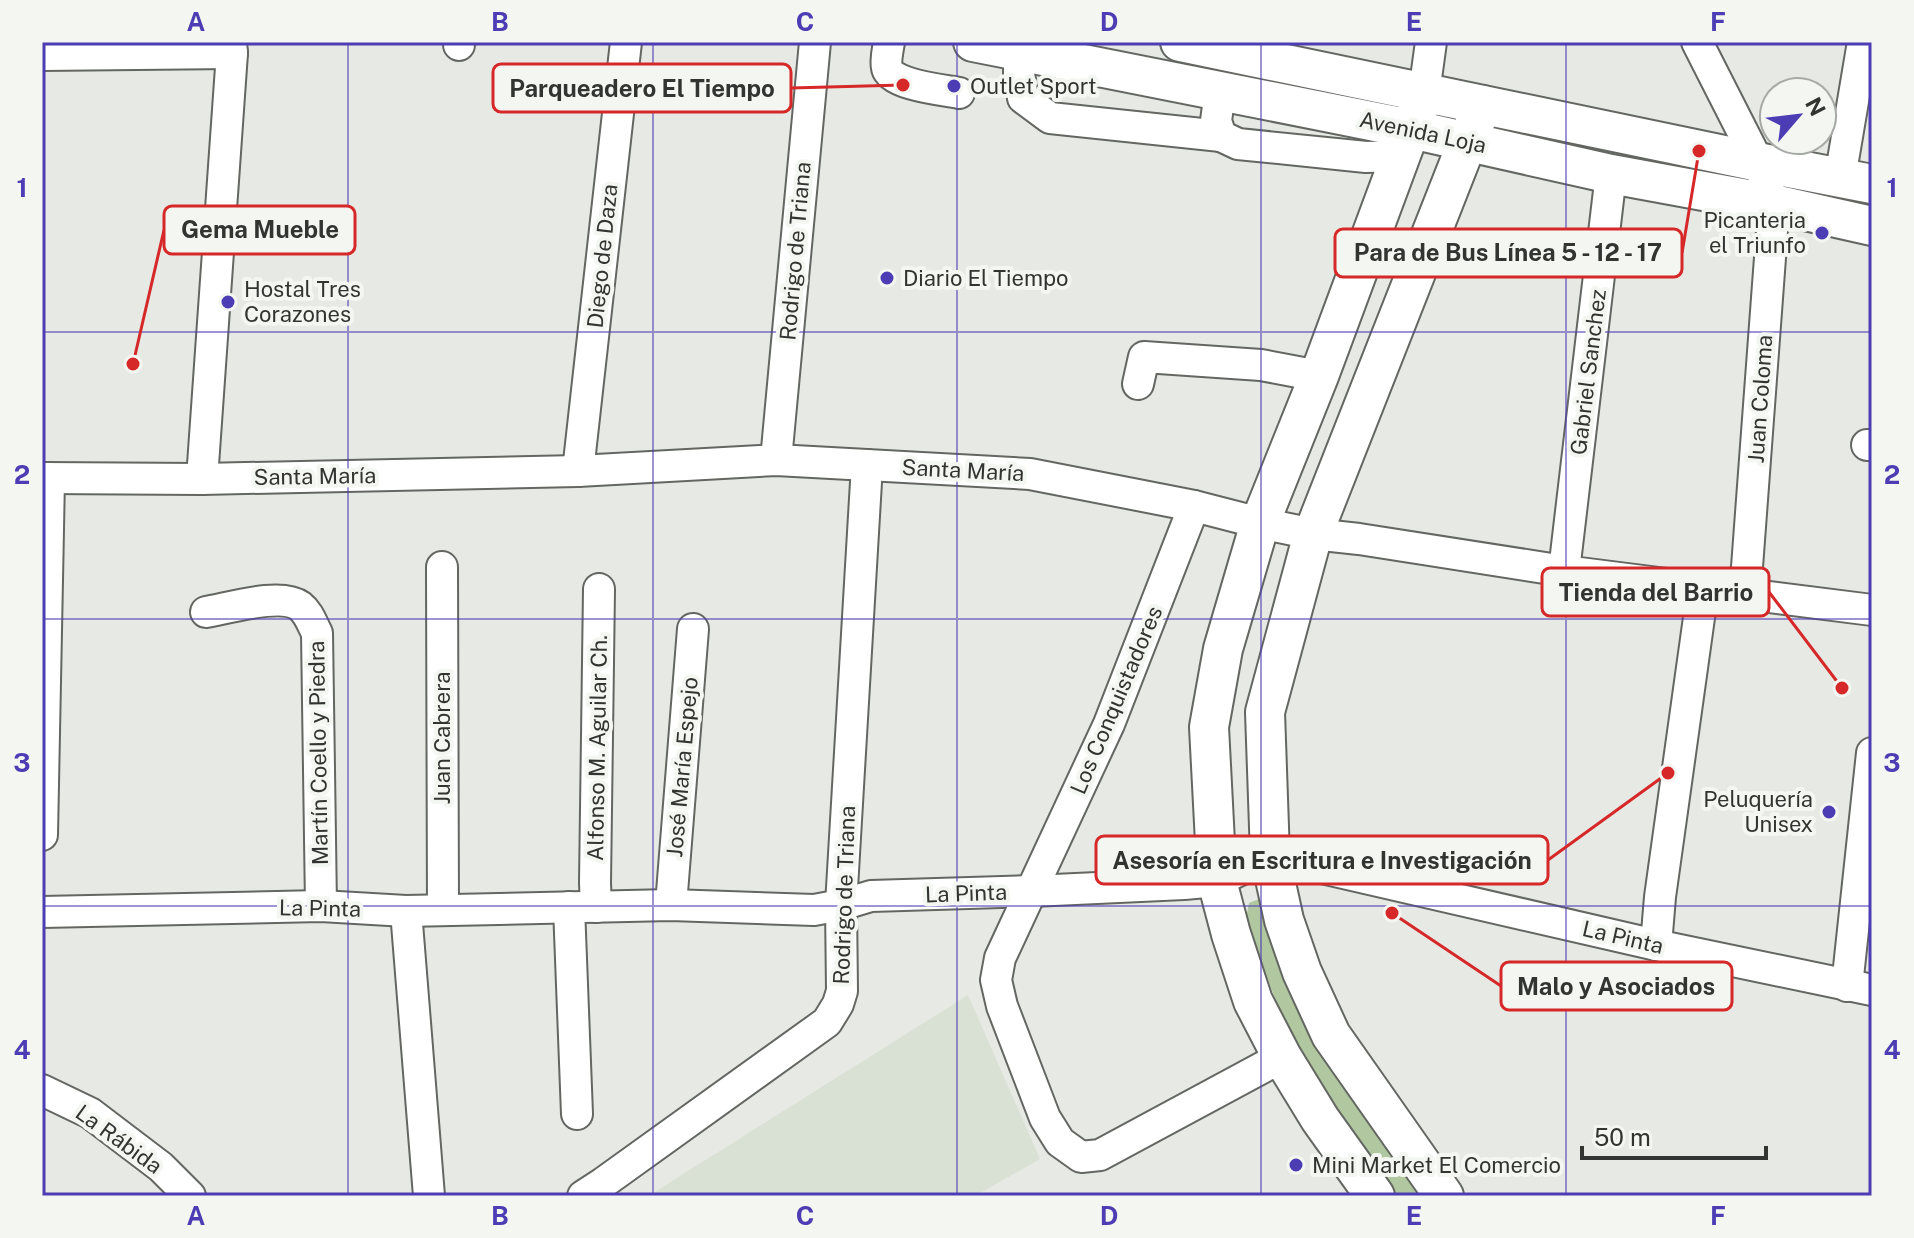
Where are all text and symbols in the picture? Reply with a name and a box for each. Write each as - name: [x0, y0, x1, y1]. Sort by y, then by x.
- text: A: [187, 6, 206, 37]
- text: B: [491, 6, 509, 37]
- text: C: [796, 6, 814, 37]
- text: D: [1100, 6, 1118, 37]
- text: E: [1406, 6, 1422, 37]
- text: F: [1710, 6, 1726, 37]
- callout: Parqueadero El Tiempo: [493, 64, 791, 112]
- place label: Outlet Sport: [970, 73, 1097, 99]
- text: Parqueadero El Tiempo: [509, 74, 775, 102]
- north arrow: [1758, 76, 1838, 156]
- marker: Outlet Sport: [945, 77, 963, 95]
- text: N: [1800, 93, 1831, 120]
- street label: Avenida Loja: [1357, 106, 1489, 158]
- street label: Rodrigo de Triana: [774, 161, 816, 341]
- text: 1: [16, 172, 28, 203]
- text: 1: [1886, 172, 1898, 203]
- street label: Diego de Daza: [582, 183, 622, 329]
- callout: Gema Mueble: [164, 206, 355, 254]
- place label: Picanteria el Triunfo: [1703, 207, 1806, 258]
- text: Gema Mueble: [181, 215, 339, 243]
- marker: Picanteria el Triunfo: [1813, 224, 1831, 242]
- callout: Para de Bus Línea 5 - 12 - 17: [1335, 229, 1682, 277]
- text: Para de Bus Línea 5 - 12 - 17: [1354, 238, 1662, 266]
- place label: Diario El Tiempo: [903, 265, 1068, 291]
- marker: Diario El Tiempo: [878, 269, 896, 287]
- place label: Hostal Tres Corazones: [244, 276, 361, 327]
- street label: Gabriel Sanchez: [1565, 288, 1611, 456]
- marker: Hostal Tres Corazones: [219, 293, 237, 311]
- street label: Juan Coloma: [1743, 334, 1777, 464]
- street label: Santa María: [901, 454, 1025, 486]
- text: 2: [14, 459, 30, 490]
- text: 2: [1884, 459, 1900, 490]
- street label: Santa María: [253, 462, 377, 490]
- callout: Tienda del Barrio: [1542, 568, 1769, 616]
- text: Tienda del Barrio: [1559, 578, 1753, 606]
- street label: Los Conquistadores: [1065, 602, 1167, 798]
- street label: Alfonso M. Aguilar Ch.: [582, 635, 612, 861]
- street label: Martín Coello y Piedra: [303, 641, 333, 865]
- street label: Juan Cabrera: [429, 671, 455, 805]
- street label: José María Espejo: [661, 676, 703, 858]
- text: 3: [13, 747, 31, 778]
- text: 3: [1883, 747, 1901, 778]
- place label: Peluquería Unisex: [1703, 786, 1813, 837]
- marker: Peluquería Unisex: [1820, 803, 1838, 821]
- street label: Rodrigo de Triana: [828, 805, 860, 985]
- callout: Asesoría en Escritura e Investigación: [1096, 836, 1548, 884]
- text: Asesoría en Escritura e Investigación: [1112, 846, 1532, 874]
- street label: La Pinta: [924, 879, 1008, 907]
- street label: La Pinta: [279, 894, 361, 922]
- street label: La Pinta: [1580, 915, 1666, 959]
- callout: Malo y Asociados: [1501, 962, 1732, 1010]
- text: Malo y Asociados: [1517, 972, 1715, 1000]
- text: 4: [13, 1034, 31, 1065]
- text: 4: [1883, 1034, 1901, 1065]
- street label: La Rábida: [71, 1099, 167, 1179]
- scale bar: [1582, 1110, 1766, 1160]
- text: 50 m: [1594, 1123, 1651, 1151]
- place label: Mini Market El Comercio: [1312, 1152, 1561, 1178]
- marker: Mini Market El Comercio: [1287, 1156, 1305, 1174]
- text: A: [187, 1200, 206, 1231]
- text: B: [491, 1200, 509, 1231]
- text: C: [796, 1200, 814, 1231]
- text: D: [1100, 1200, 1118, 1231]
- text: E: [1406, 1200, 1422, 1231]
- text: F: [1710, 1200, 1726, 1231]

